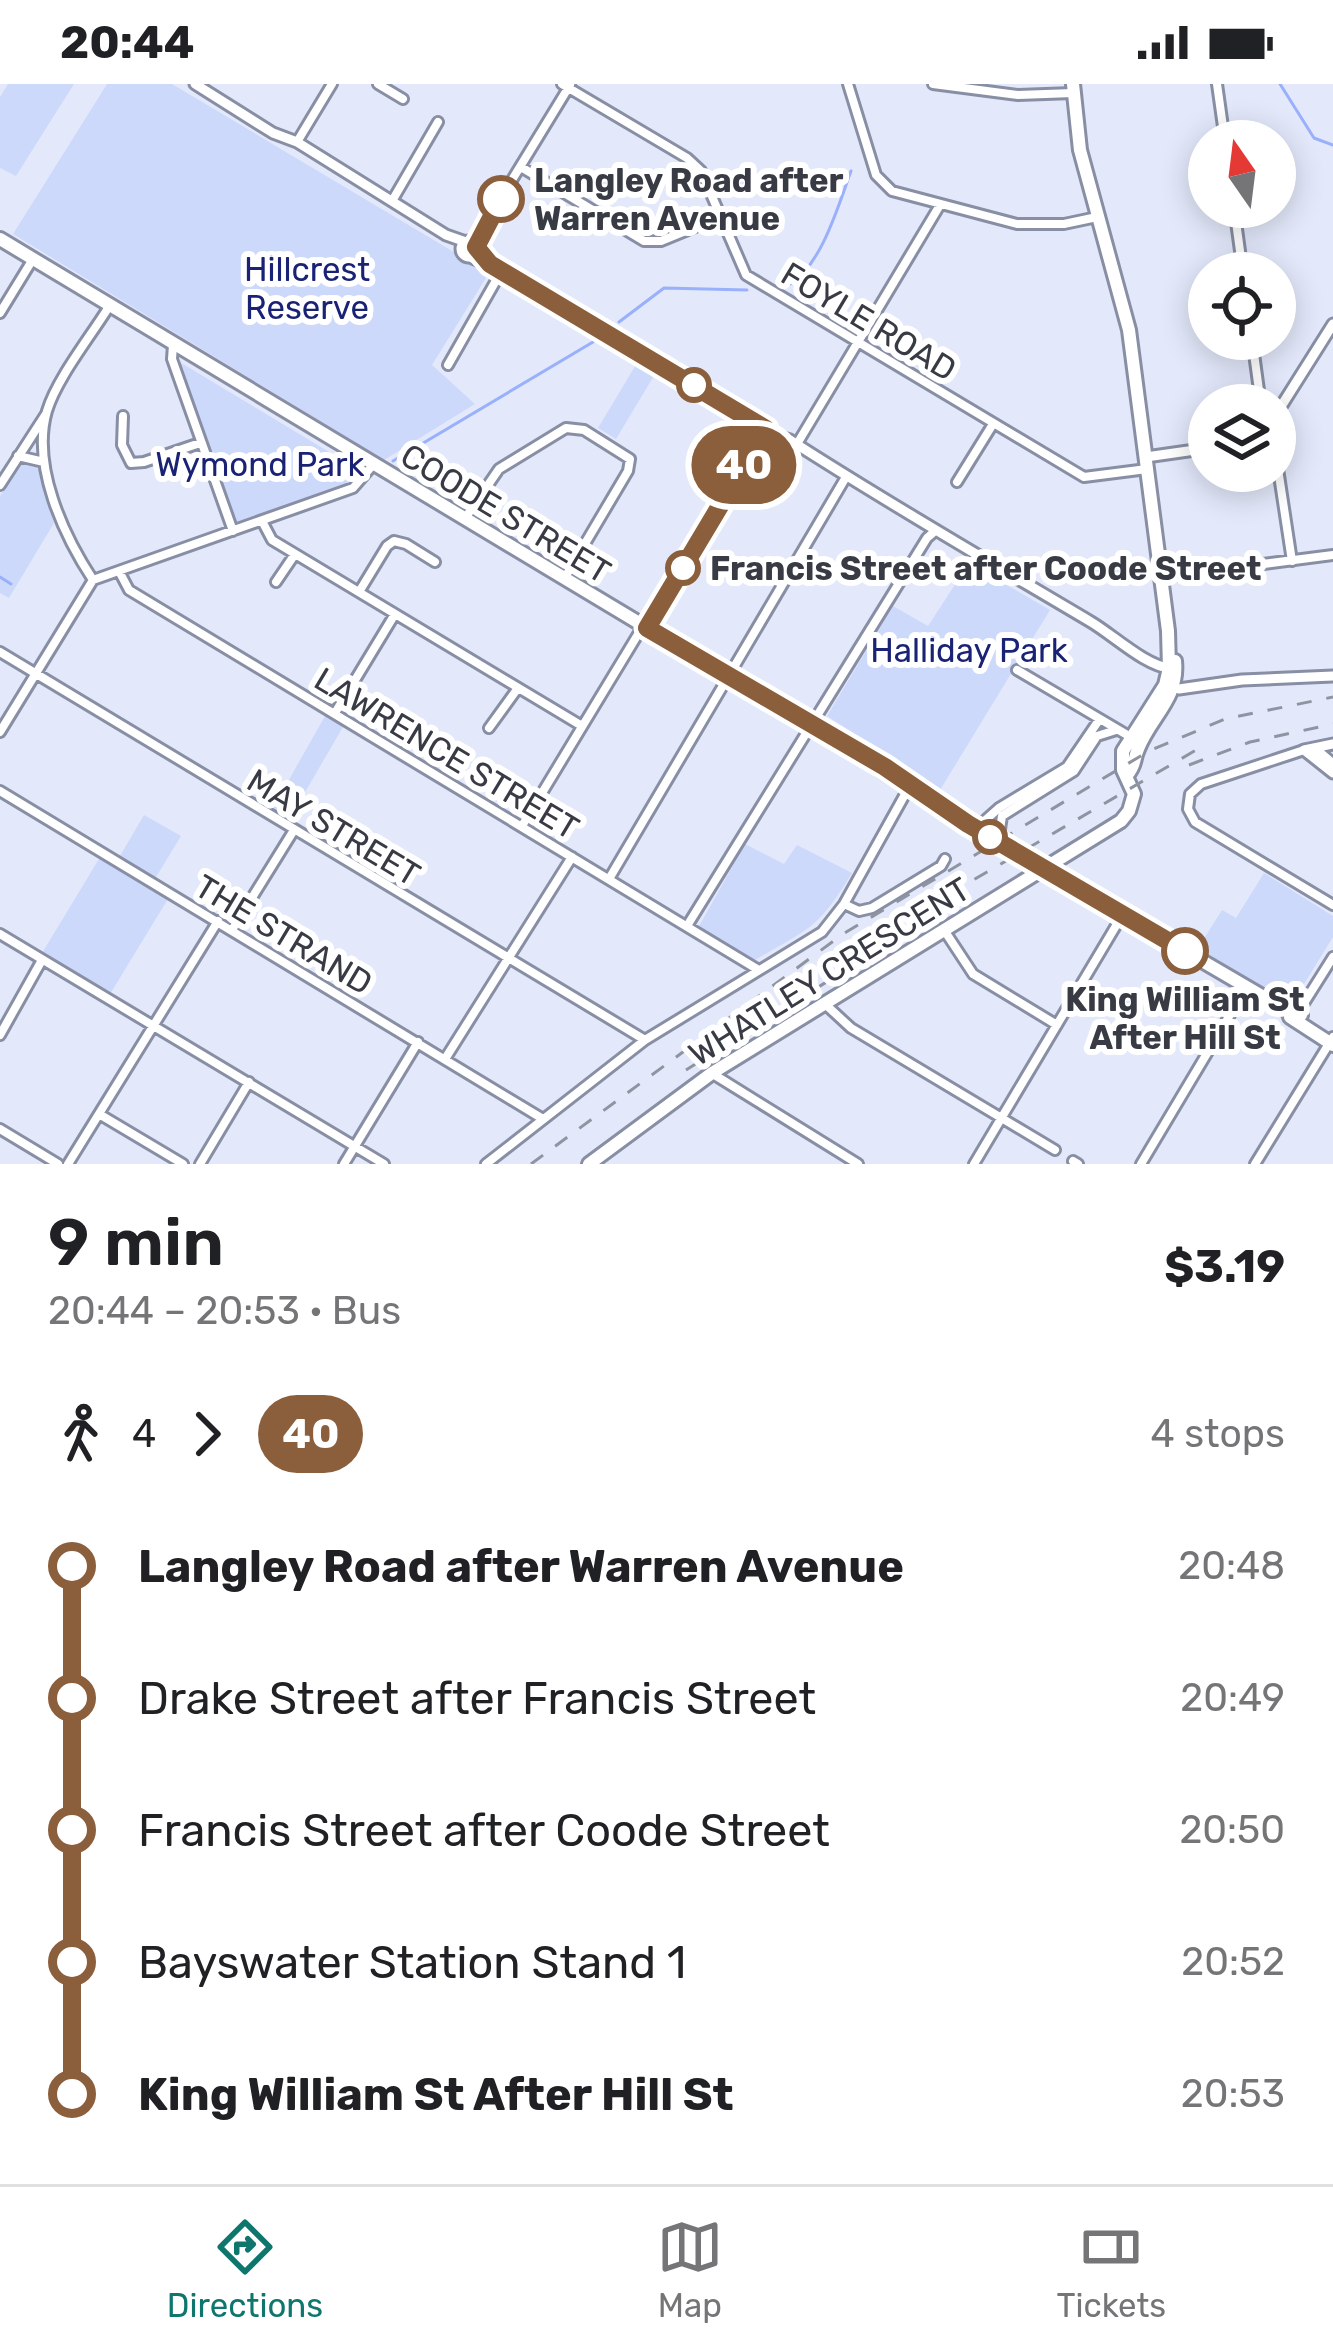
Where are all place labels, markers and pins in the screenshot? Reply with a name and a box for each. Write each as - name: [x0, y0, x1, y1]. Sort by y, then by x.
- place label: Langley Road after Warren Avenue: [534, 161, 844, 238]
- marker: Langley Road after Warren Avenue: [479, 177, 523, 221]
- unlabelled marker: [678, 369, 710, 401]
- place label: Francis Street after Coode Street: [710, 549, 1261, 588]
- marker: Francis Street after Coode Street: [667, 552, 699, 584]
- unlabelled marker: [974, 821, 1006, 853]
- marker: King William St After Hill St: [1163, 929, 1207, 973]
- place label: King William St After Hill St: [1065, 980, 1305, 1057]

